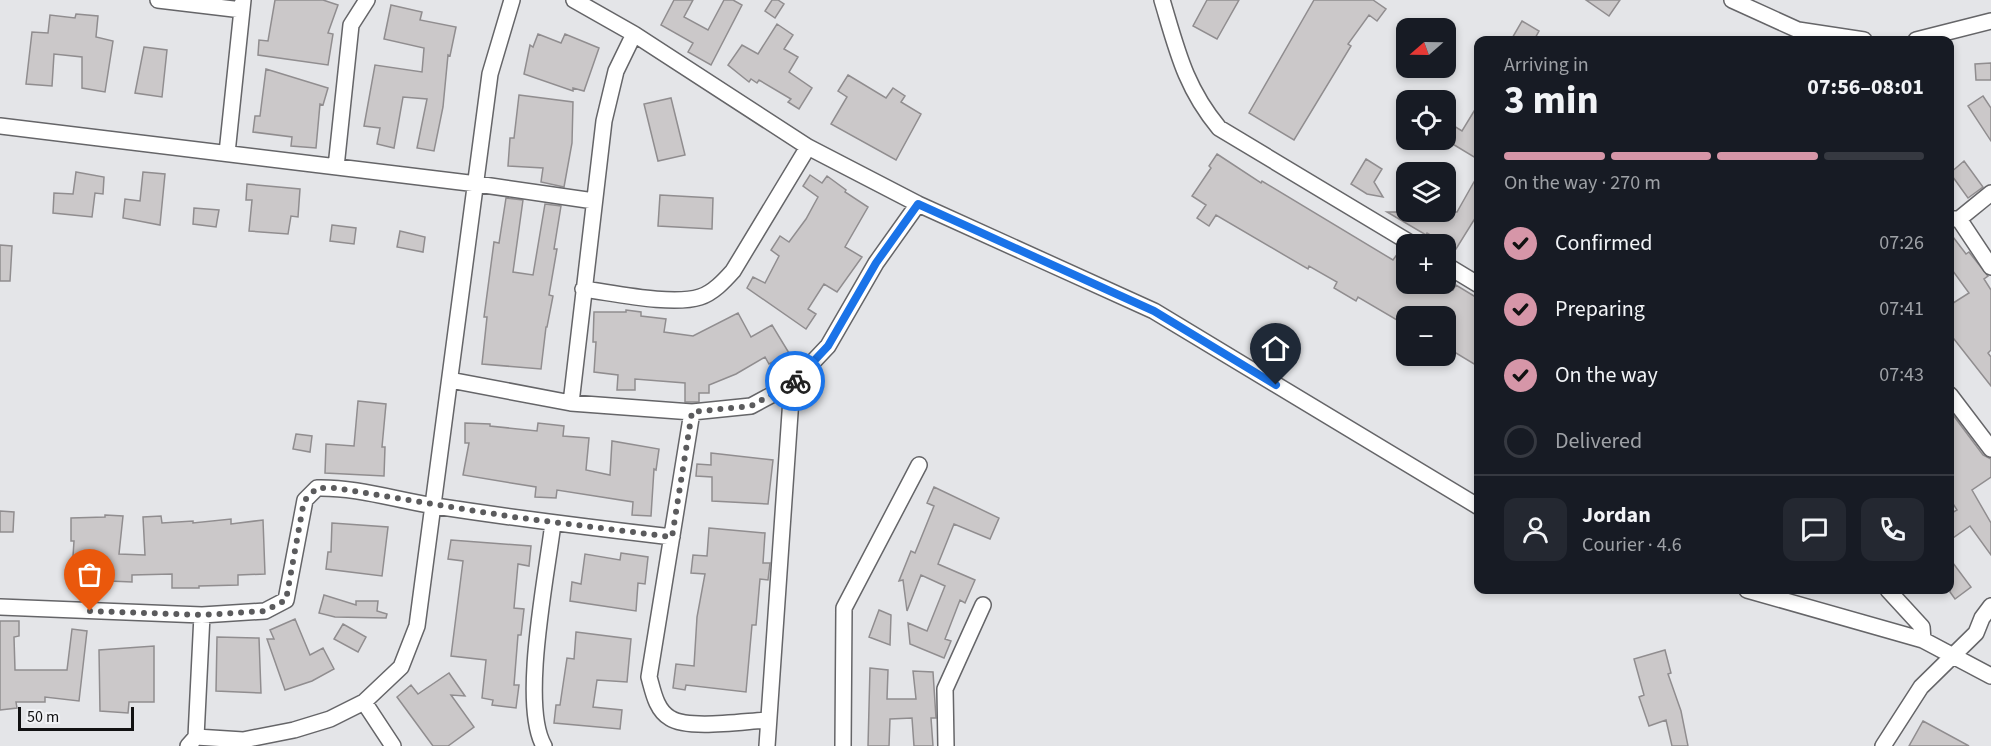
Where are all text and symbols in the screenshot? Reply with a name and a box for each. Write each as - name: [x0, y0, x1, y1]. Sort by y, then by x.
- north arrow: [1396, 18, 1456, 78]
- map controls: [1396, 18, 1456, 366]
- text: Arriving in: [1504, 51, 1589, 79]
- text: 07:56–08:01: [1807, 71, 1924, 103]
- text: 3 min: [1504, 73, 1599, 129]
- button: locate: [1396, 90, 1456, 150]
- button: layers: [1396, 162, 1456, 222]
- text: On the way · 270 m: [1504, 169, 1661, 197]
- icon: check: [1504, 227, 1537, 260]
- text: Confirmed: [1555, 227, 1652, 259]
- text: 07:26: [1879, 229, 1924, 257]
- button: +: [1396, 234, 1456, 294]
- icon: check: [1504, 293, 1537, 326]
- text: Preparing: [1555, 293, 1645, 325]
- text: 07:41: [1879, 295, 1924, 323]
- button: −: [1396, 306, 1456, 366]
- pin: [1250, 323, 1301, 385]
- icon: home: [1259, 332, 1292, 365]
- courier: [765, 351, 825, 411]
- icon: check: [1504, 359, 1537, 392]
- text: On the way: [1555, 359, 1658, 391]
- text: 07:43: [1879, 361, 1924, 389]
- icon: bike: [779, 365, 812, 398]
- text: Delivered: [1555, 425, 1642, 457]
- button: person: [1504, 498, 1567, 561]
- button: chat: [1783, 498, 1846, 561]
- button: phone: [1861, 498, 1924, 561]
- text: Jordan: [1582, 499, 1651, 531]
- text: Courier · 4.6: [1582, 531, 1682, 559]
- pin: [64, 549, 115, 611]
- icon: bag: [73, 558, 106, 591]
- scale bar: [18, 704, 134, 732]
- text: 50 m: [27, 706, 59, 728]

